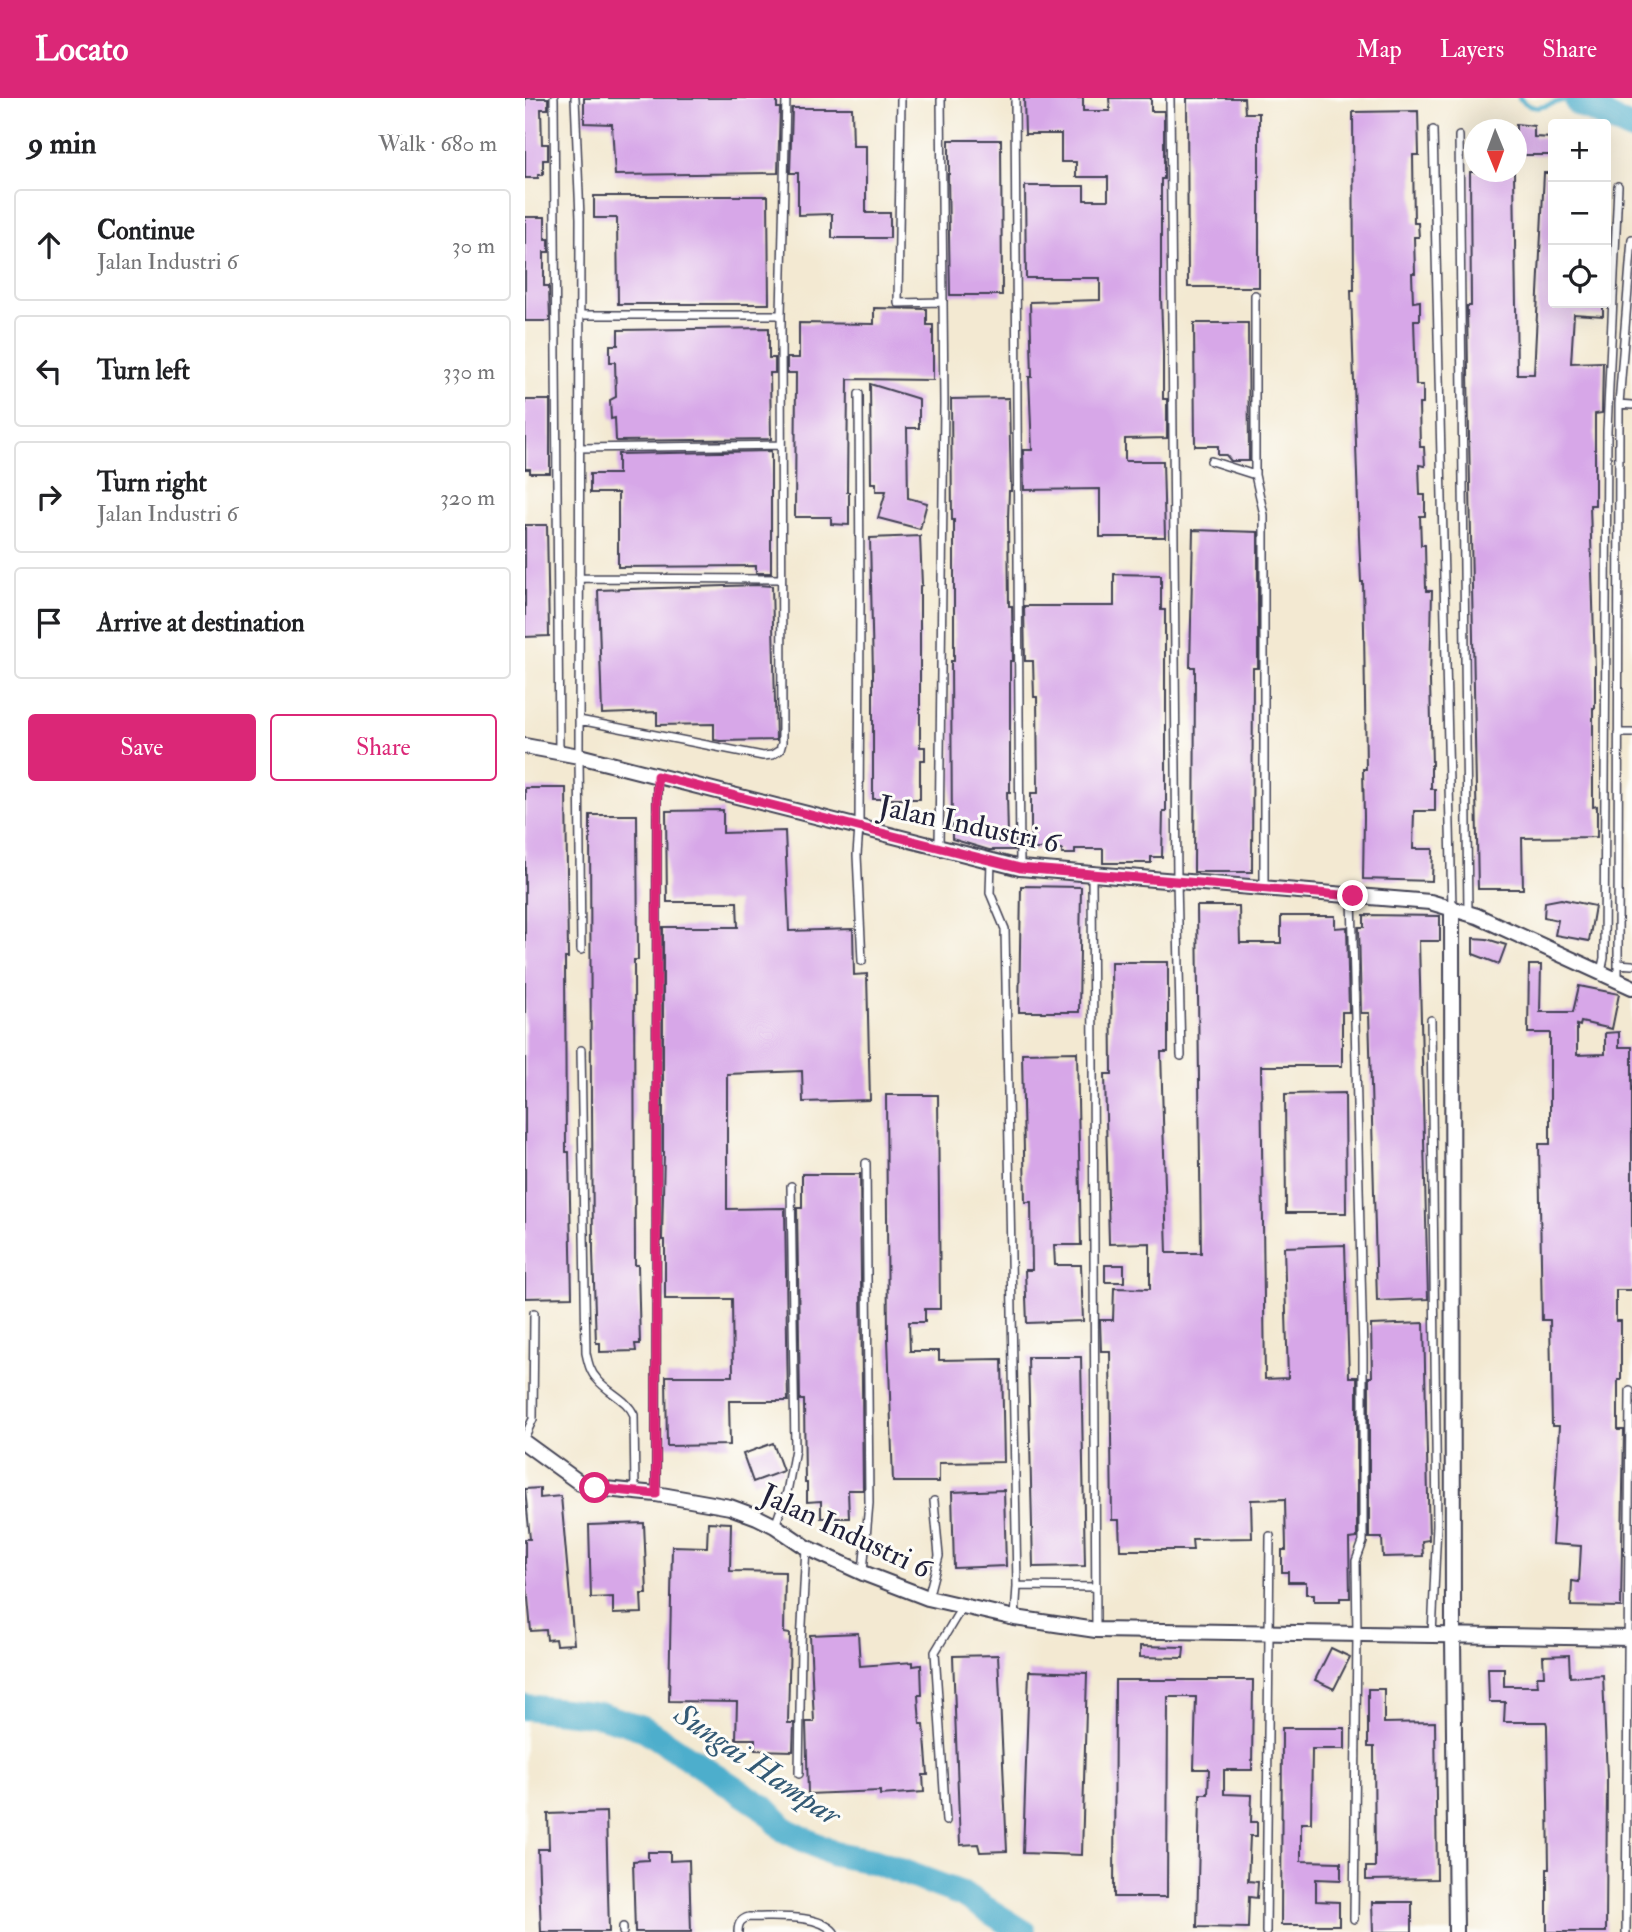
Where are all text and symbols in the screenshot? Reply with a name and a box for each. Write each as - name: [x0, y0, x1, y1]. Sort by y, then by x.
- text: Locato: [35, 29, 128, 70]
- text: Map: [1357, 34, 1402, 65]
- text: Layers: [1440, 34, 1504, 65]
- text: Share: [1542, 34, 1597, 65]
- north arrow: [1464, 119, 1527, 182]
- map controls: [1548, 119, 1611, 308]
- button: +: [1548, 119, 1611, 182]
- text: 9 min: [28, 125, 96, 162]
- text: Walk · 680 m: [378, 129, 497, 158]
- button: −: [1548, 182, 1611, 245]
- text: Continue: [97, 215, 195, 247]
- icon: ahead: [30, 226, 68, 264]
- text: 30 m: [452, 231, 495, 260]
- button: locate: [1548, 245, 1611, 308]
- text: Jalan Industri 6: [97, 247, 238, 276]
- icon: left: [30, 352, 68, 390]
- text: Turn left: [97, 355, 190, 387]
- text: 330 m: [443, 357, 495, 386]
- text: Turn right: [97, 467, 207, 499]
- icon: right: [30, 478, 68, 516]
- text: 320 m: [440, 483, 495, 512]
- text: Jalan Industri 6: [97, 499, 238, 528]
- icon: arrive: [30, 604, 68, 642]
- text: Arrive at destination: [97, 607, 305, 639]
- button: Save: [28, 714, 256, 781]
- button: Share: [270, 714, 497, 781]
- street label: Jalan Industri 6: [874, 787, 1065, 862]
- route end: [1337, 880, 1368, 911]
- route start: [579, 1472, 610, 1503]
- street label: Jalan Industri 6: [754, 1475, 939, 1588]
- water label: Sungai Hampar: [665, 1694, 850, 1836]

